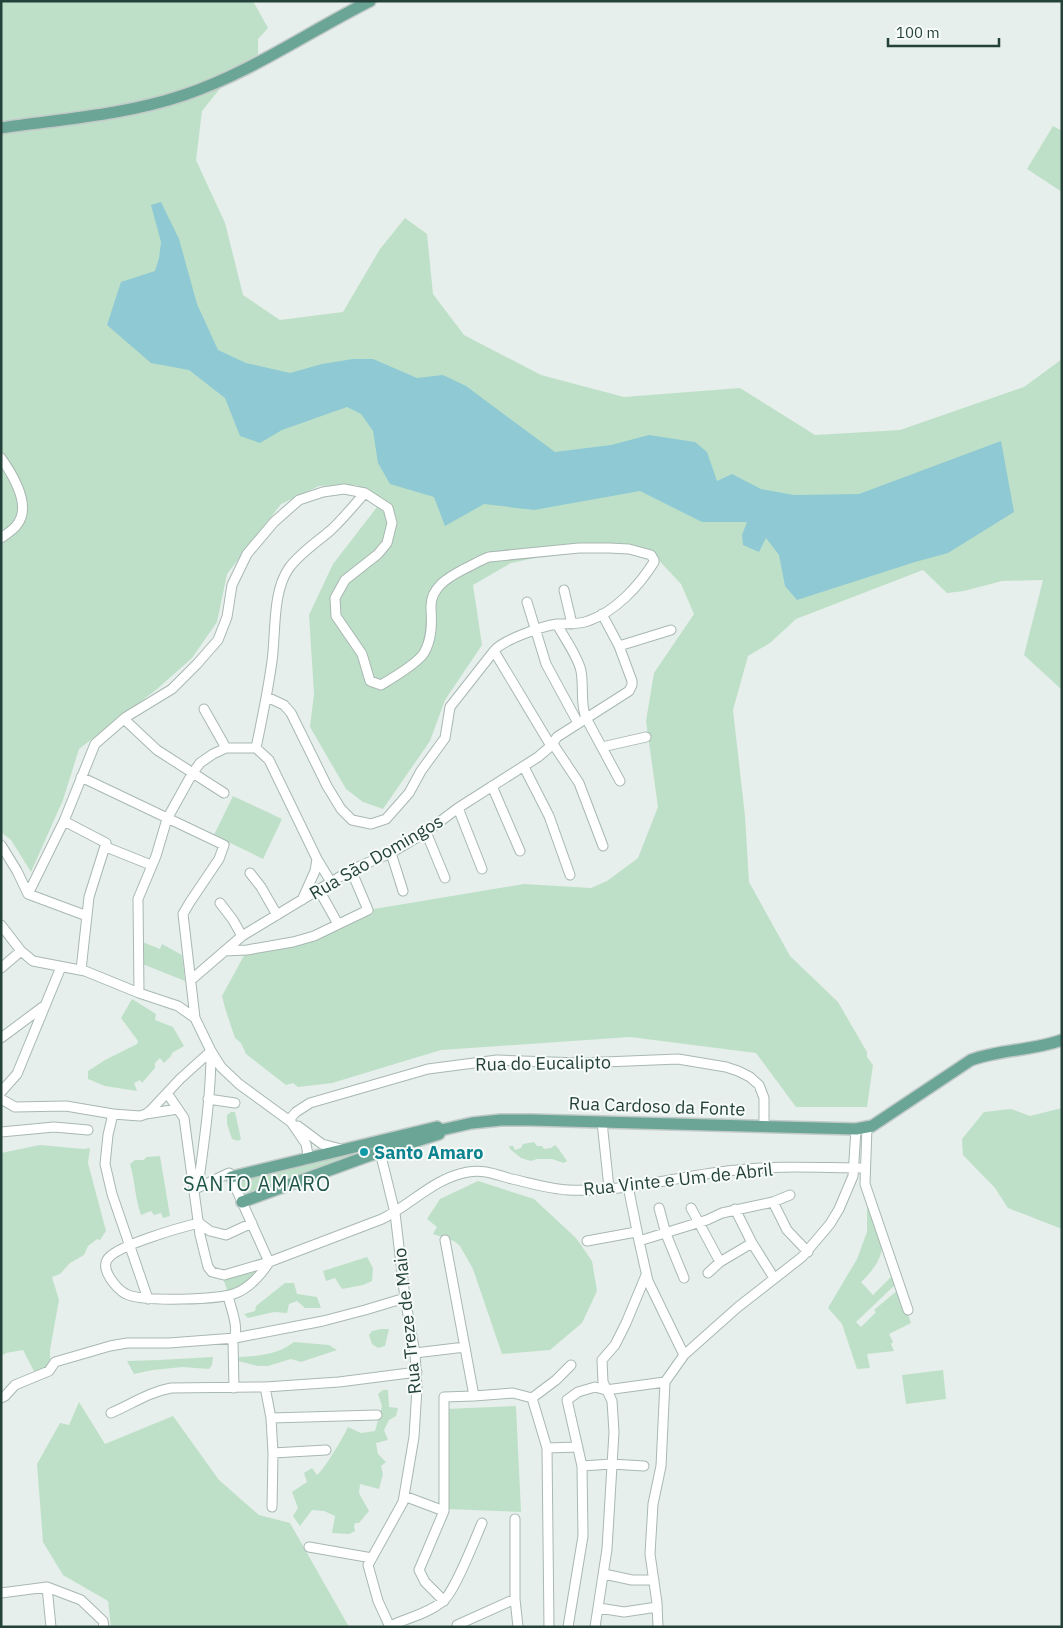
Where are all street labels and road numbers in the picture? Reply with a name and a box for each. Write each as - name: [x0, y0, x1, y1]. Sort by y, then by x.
- street label: Rua São Domingos: [305, 809, 447, 905]
- street label: Rua do Eucalipto: [475, 1050, 611, 1076]
- street label: Rua Cardoso da Fonte: [568, 1091, 746, 1121]
- street label: Rua Vinte e Um de Abril: [582, 1158, 774, 1200]
- street label: Rua Treze de Maio: [388, 1247, 426, 1395]

